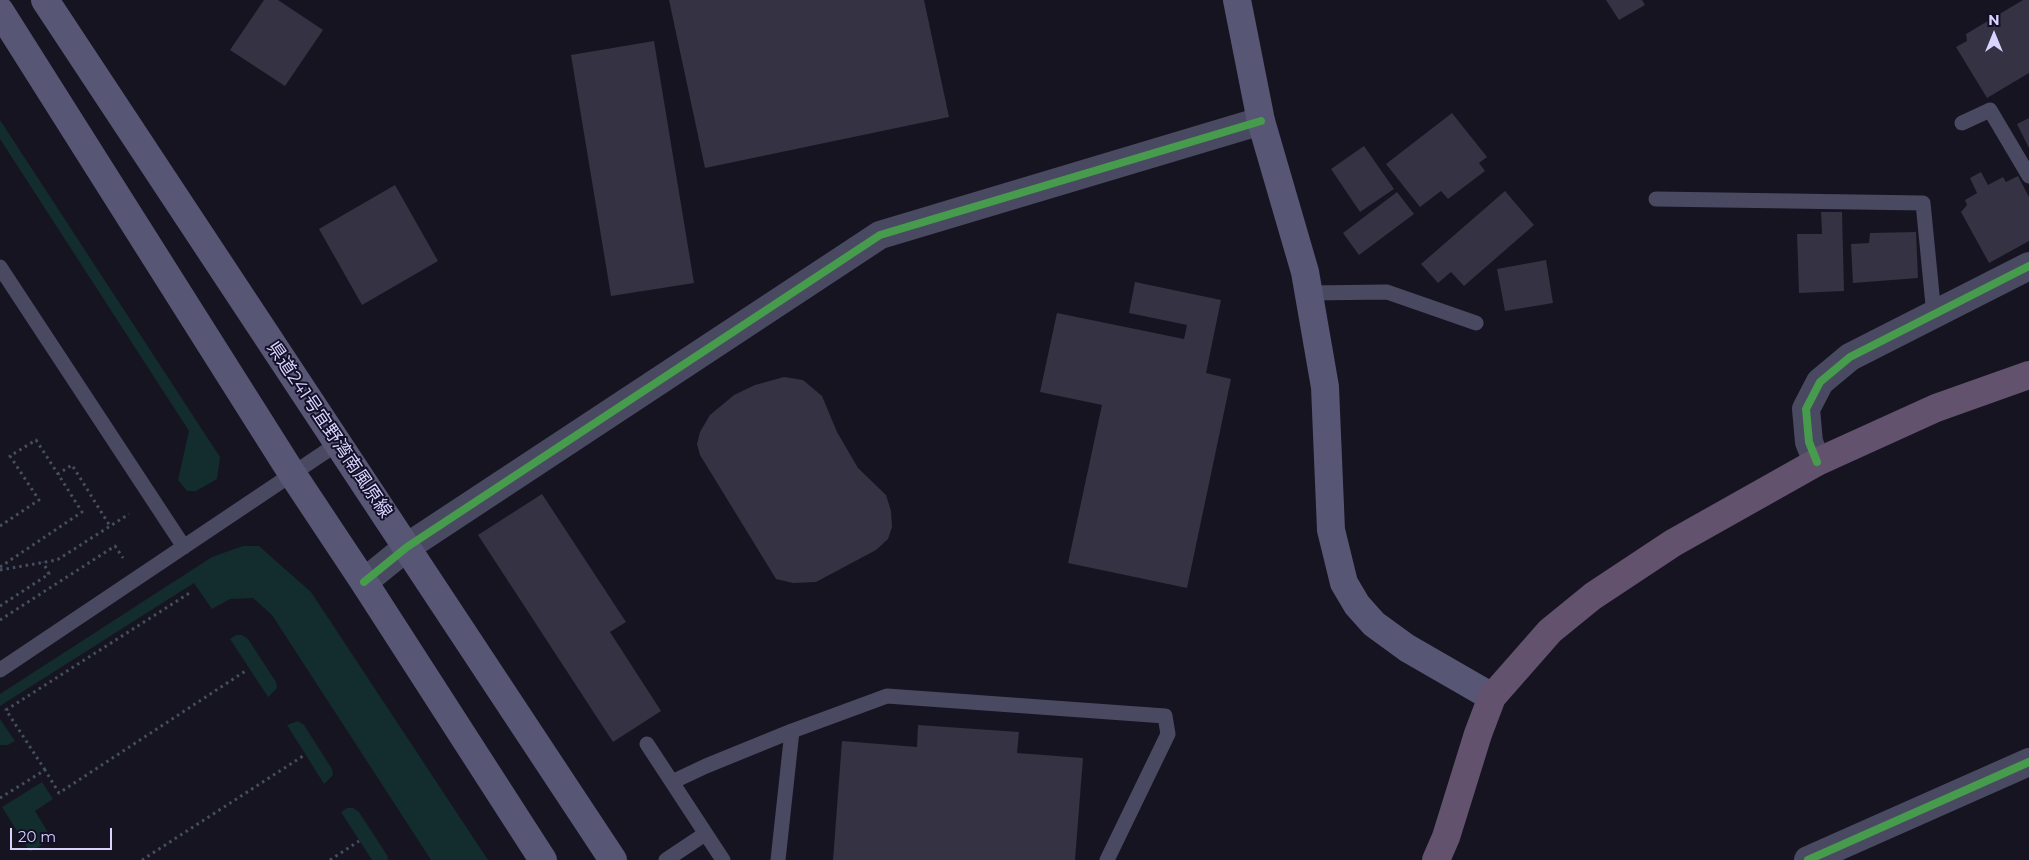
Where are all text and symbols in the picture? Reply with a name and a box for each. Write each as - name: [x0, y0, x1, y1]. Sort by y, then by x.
- north arrow: [1969, 10, 2019, 60]
- text: N: [1988, 11, 2000, 29]
- street label: 県道241号宜野湾南風原線: [262, 338, 396, 522]
- scale bar: [12, 818, 115, 850]
- text: 20 m: [18, 827, 56, 846]

